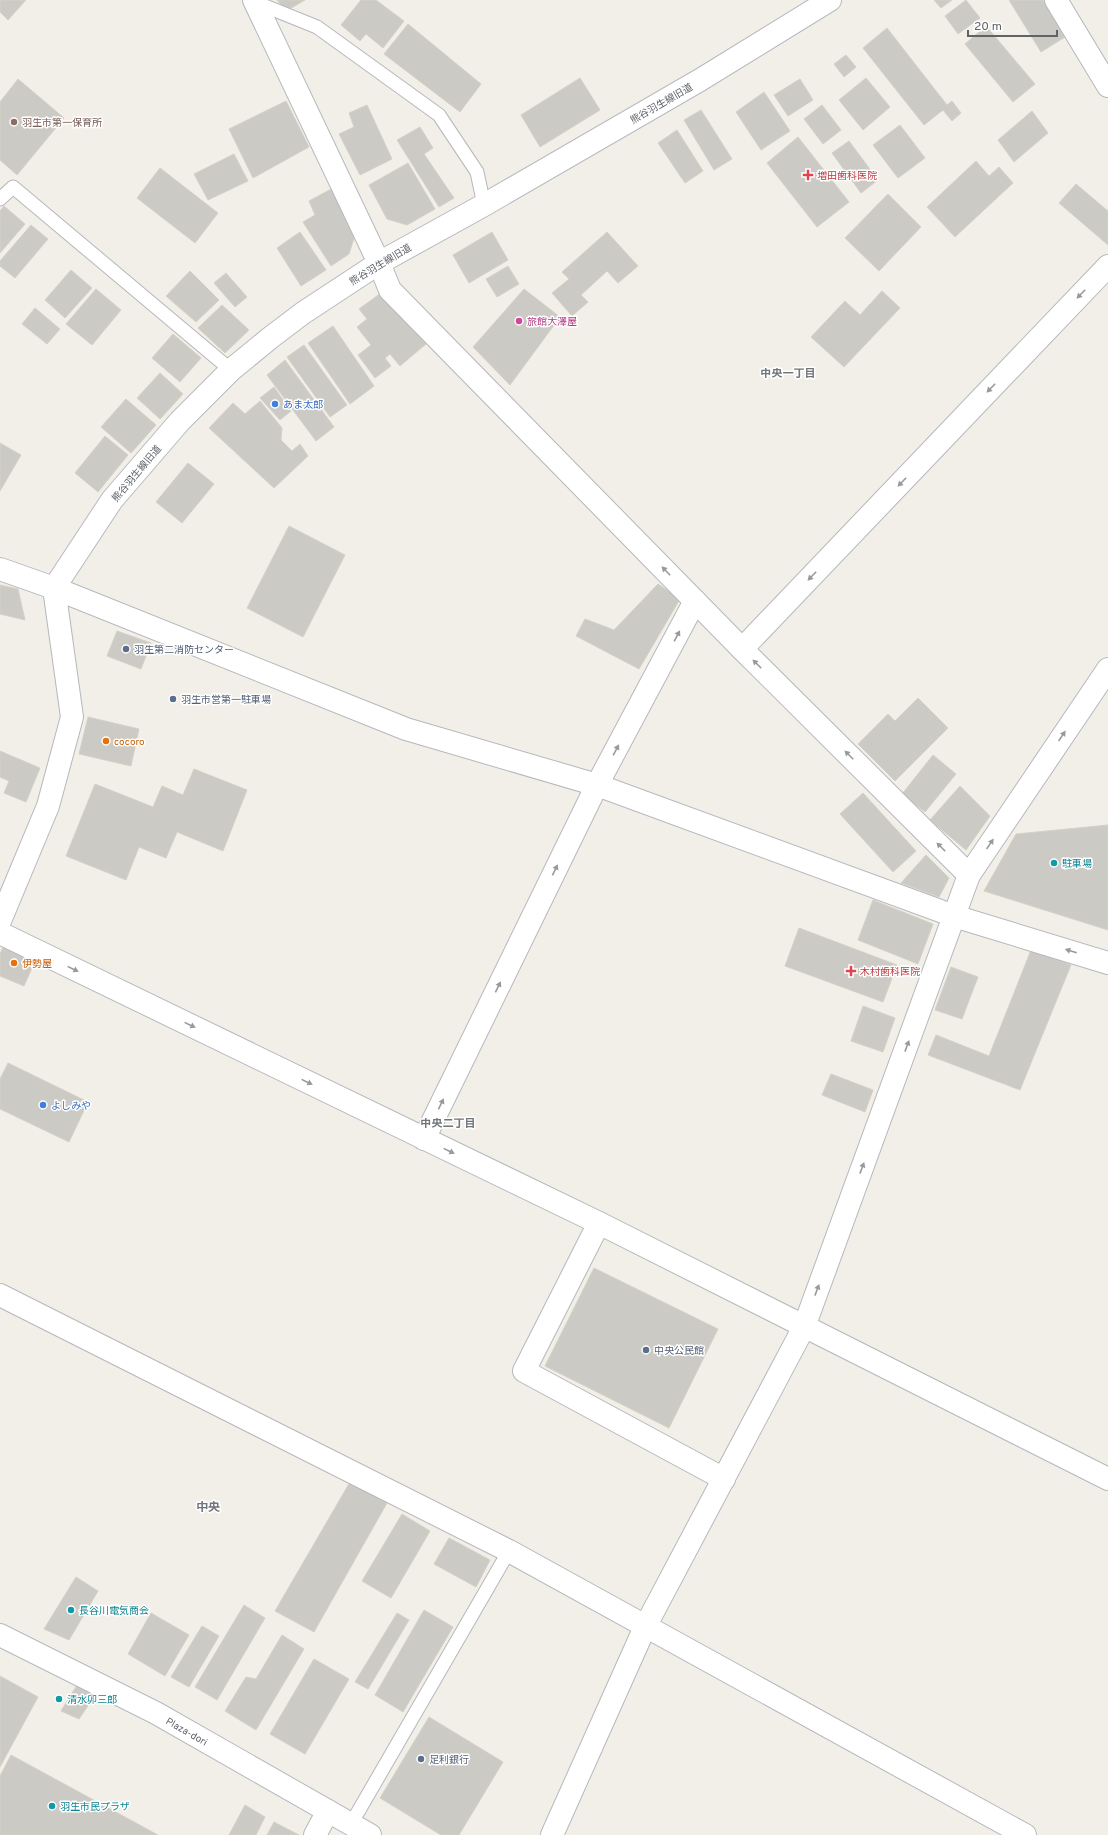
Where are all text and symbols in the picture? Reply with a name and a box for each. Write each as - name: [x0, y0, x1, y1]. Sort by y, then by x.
- scale bar: [968, 12, 1057, 38]
- text: 20 m: [974, 19, 1002, 35]
- street label: 熊谷羽生線旧道: [628, 81, 695, 127]
- marker: 羽生市第一保育所: [9, 117, 19, 127]
- place label: 羽生市第一保育所: [22, 117, 102, 130]
- marker: 増田歯科医院: [802, 169, 814, 181]
- place label: 増田歯科医院: [817, 170, 877, 183]
- street label: 熊谷羽生線旧道: [347, 242, 414, 289]
- one-way arrow: [1076, 289, 1086, 299]
- marker: 旅館大澤屋: [514, 316, 524, 326]
- place label: 旅館大澤屋: [527, 316, 577, 329]
- district label: 中央一丁目: [761, 367, 816, 381]
- one-way arrow: [986, 383, 996, 393]
- marker: あま太郎: [270, 399, 280, 409]
- place label: あま太郎: [283, 399, 323, 412]
- street label: 熊谷羽生線旧道: [110, 443, 165, 505]
- one-way arrow: [897, 477, 906, 487]
- one-way arrow: [661, 566, 671, 576]
- one-way arrow: [807, 571, 817, 581]
- one-way arrow: [674, 630, 680, 641]
- marker: 羽生第二消防センター: [121, 644, 131, 654]
- place label: 羽生第二消防センター: [134, 644, 234, 657]
- one-way arrow: [752, 659, 762, 669]
- marker: 羽生市営第一駐車場: [168, 694, 178, 704]
- place label: 羽生市営第一駐車場: [181, 694, 271, 707]
- one-way arrow: [1059, 730, 1066, 742]
- marker: cocoro: [101, 736, 111, 746]
- place label: cocoro: [114, 736, 145, 749]
- one-way arrow: [612, 744, 619, 756]
- one-way arrow: [844, 751, 854, 760]
- one-way arrow: [986, 838, 994, 849]
- one-way arrow: [936, 842, 946, 852]
- marker: 駐車場: [1049, 858, 1059, 868]
- place label: 駐車場: [1062, 858, 1092, 871]
- one-way arrow: [552, 864, 558, 876]
- one-way arrow: [1064, 948, 1076, 954]
- marker: 伊勢屋: [9, 958, 19, 968]
- place label: 伊勢屋: [22, 958, 52, 971]
- marker: 木村歯科医院: [845, 965, 857, 977]
- one-way arrow: [67, 966, 79, 972]
- place label: 木村歯科医院: [860, 966, 920, 979]
- one-way arrow: [495, 981, 501, 993]
- one-way arrow: [184, 1022, 196, 1028]
- one-way arrow: [904, 1039, 910, 1051]
- one-way arrow: [301, 1079, 313, 1085]
- one-way arrow: [438, 1098, 444, 1109]
- marker: よしみや: [38, 1100, 48, 1110]
- place label: よしみや: [51, 1100, 91, 1113]
- district label: 中央二丁目: [421, 1117, 476, 1131]
- one-way arrow: [443, 1148, 455, 1154]
- one-way arrow: [859, 1161, 865, 1173]
- one-way arrow: [815, 1284, 821, 1296]
- marker: 中央公民館: [641, 1345, 651, 1355]
- place label: 中央公民館: [654, 1345, 704, 1358]
- district label: 中央: [196, 1500, 220, 1516]
- marker: 長谷川電気商会: [66, 1605, 76, 1615]
- place label: 長谷川電気商会: [79, 1605, 149, 1618]
- marker: 清水卯三郎: [54, 1694, 64, 1704]
- place label: 清水卯三郎: [67, 1694, 117, 1707]
- street label: Plaza-dori: [163, 1715, 209, 1749]
- marker: 足利銀行: [416, 1754, 426, 1764]
- place label: 足利銀行: [429, 1754, 469, 1767]
- marker: 羽生市民プラザ: [47, 1801, 57, 1811]
- place label: 羽生市民プラザ: [60, 1801, 130, 1814]

